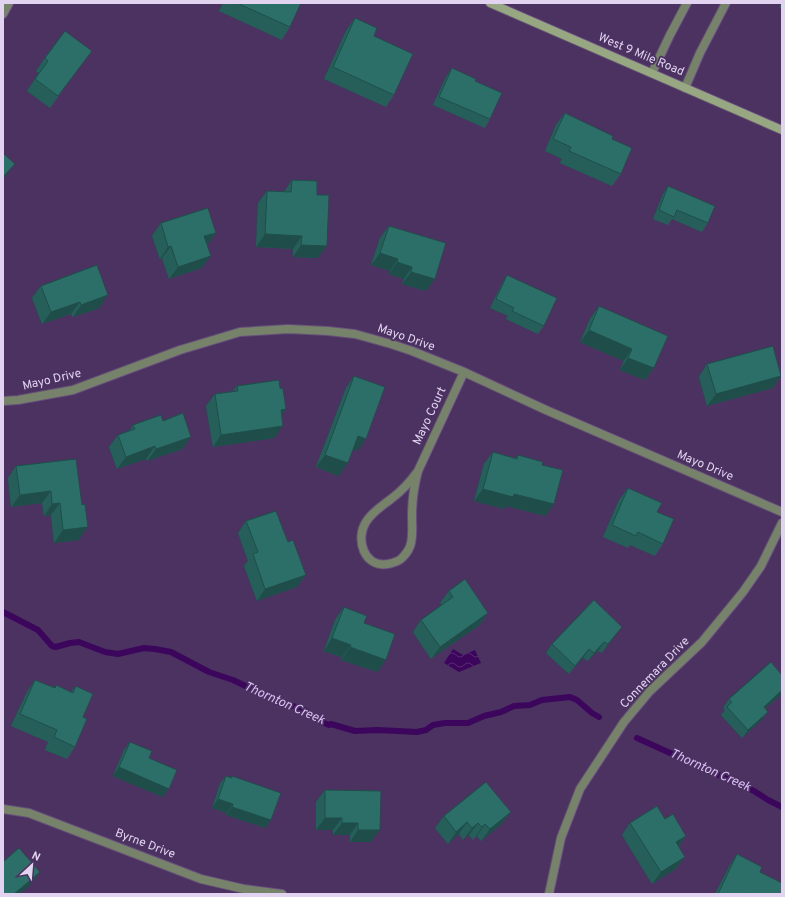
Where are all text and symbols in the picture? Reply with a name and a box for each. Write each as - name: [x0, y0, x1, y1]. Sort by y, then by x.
- street label: West 9 Mile Road: [596, 30, 686, 80]
- street label: Mayo Drive: [375, 321, 437, 355]
- street label: Mayo Drive: [21, 365, 83, 395]
- street label: Mayo Court: [410, 384, 450, 448]
- street label: Mayo Drive: [674, 447, 736, 485]
- street label: Connemara Drive: [617, 634, 693, 712]
- water label: Thornton Creek: [241, 679, 327, 729]
- water label: Thornton Creek: [667, 746, 753, 796]
- street label: Byrne Drive: [113, 825, 177, 863]
- north arrow: [12, 845, 52, 885]
- text: N: [29, 849, 43, 865]

